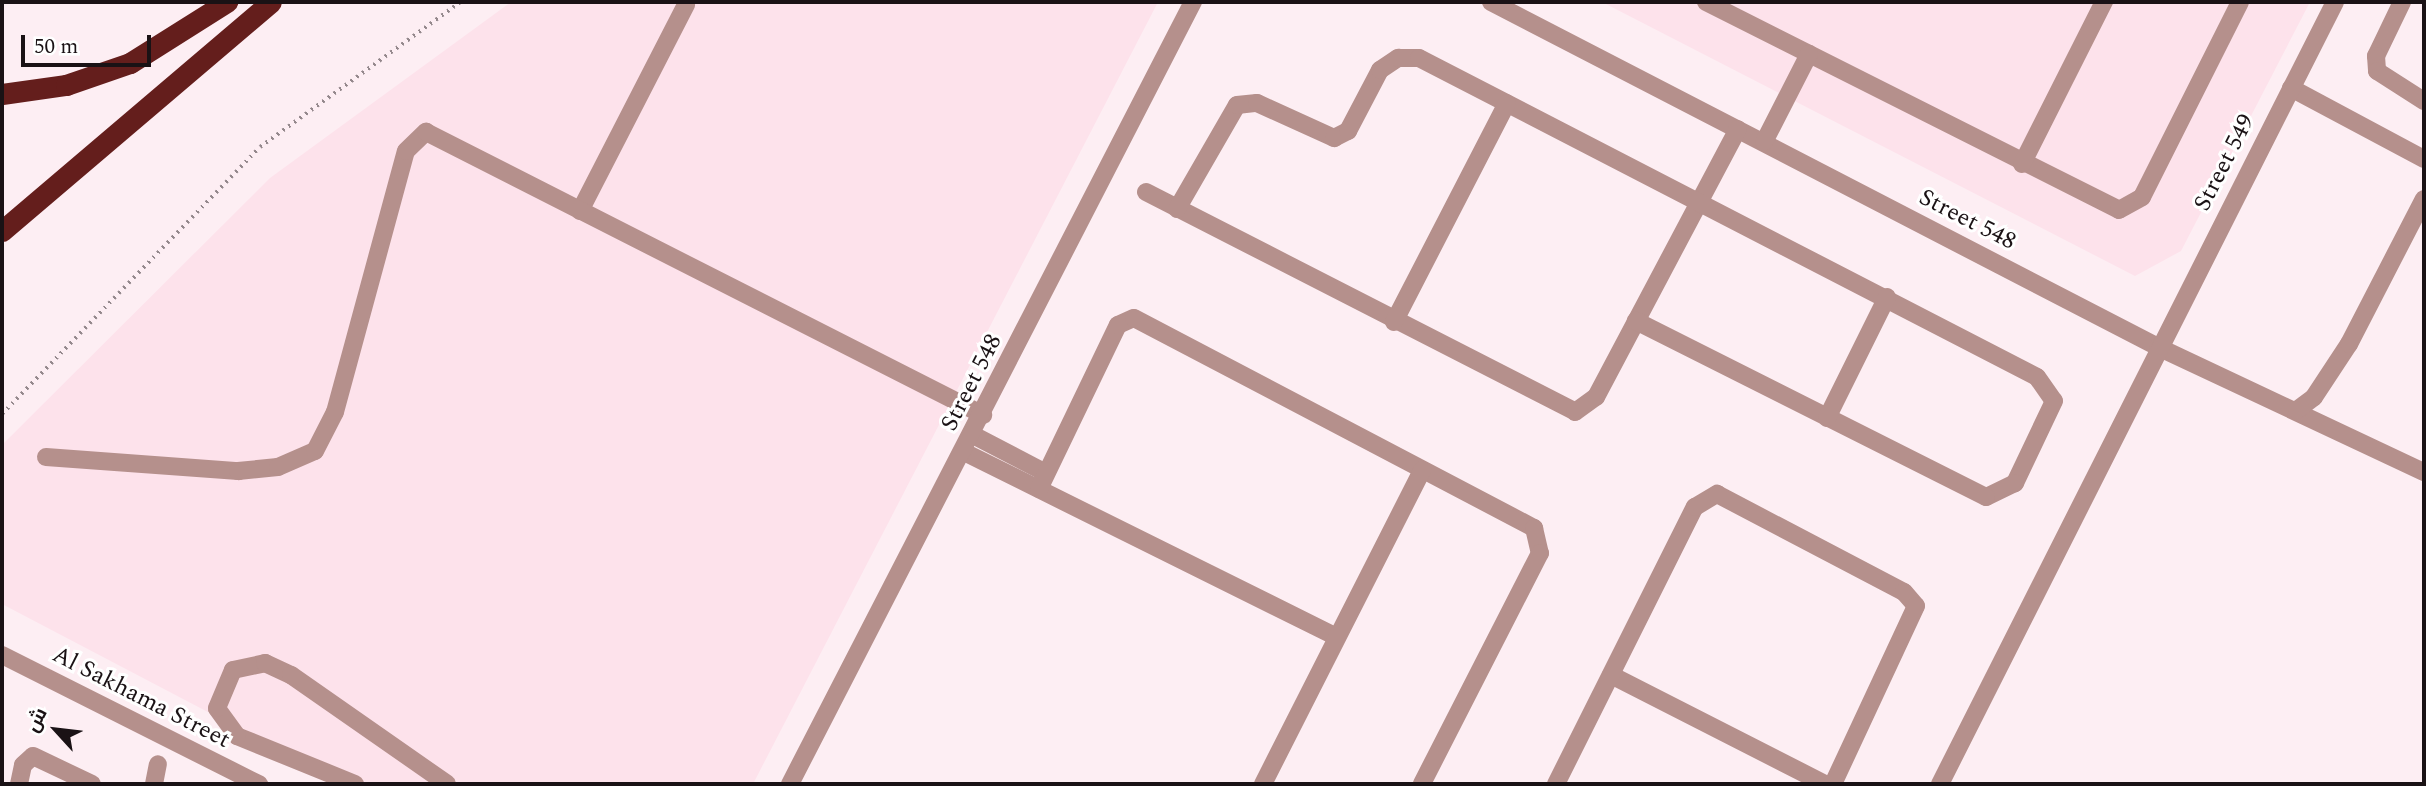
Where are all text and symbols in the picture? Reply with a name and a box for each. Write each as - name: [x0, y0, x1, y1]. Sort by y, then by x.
- scale bar: [24, 21, 154, 65]
- text: 50 m: [34, 31, 78, 63]
- street label: Street 549: [2188, 110, 2262, 216]
- street label: Street 548: [1914, 183, 2020, 257]
- street label: Street 548: [935, 330, 1009, 436]
- street label: Al Sakhama Street: [47, 641, 235, 755]
- north arrow: [21, 695, 91, 765]
- text: ش: [18, 703, 55, 738]

